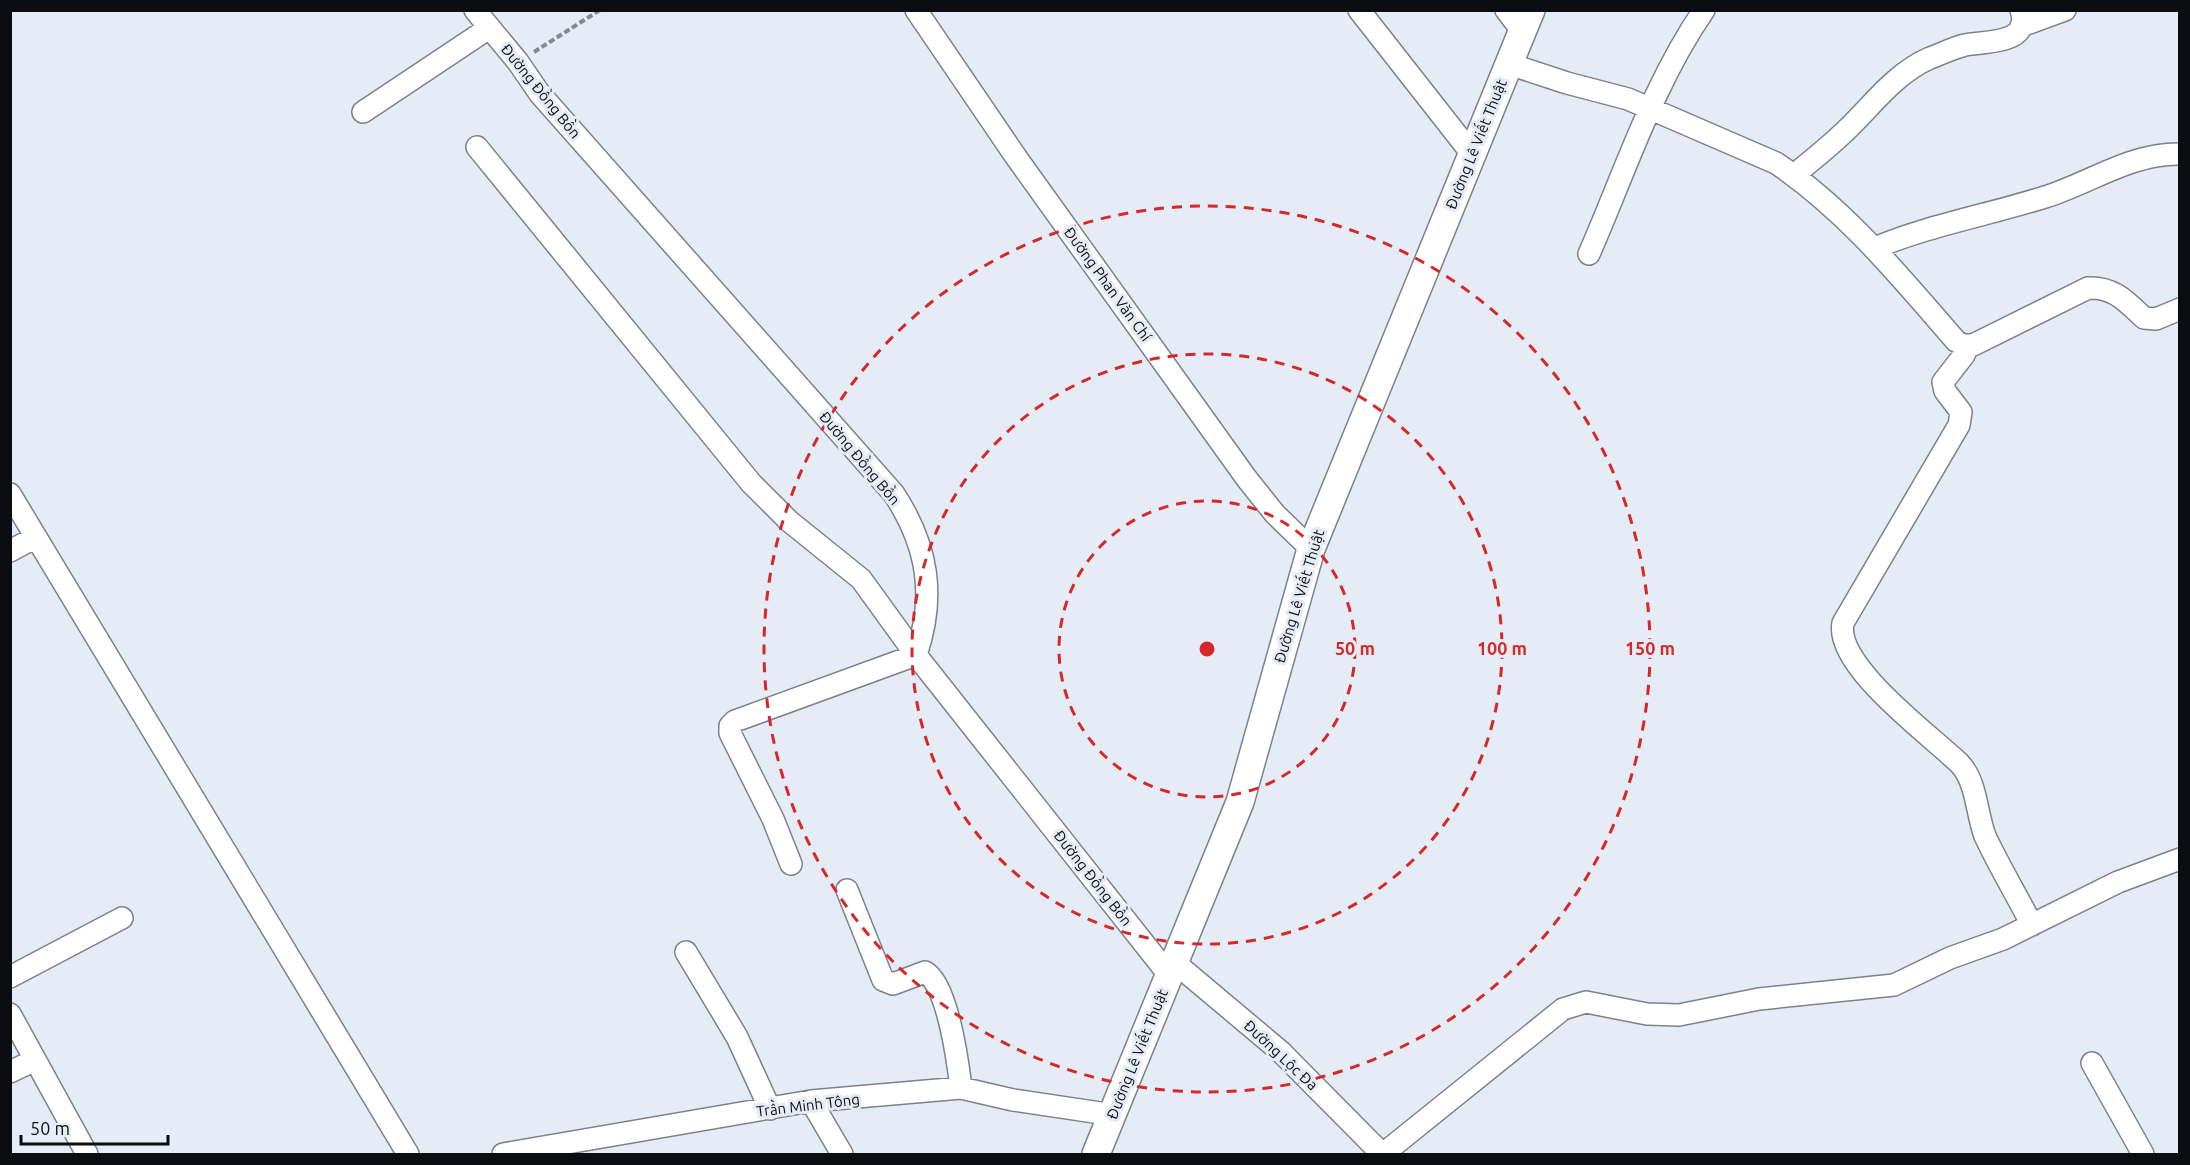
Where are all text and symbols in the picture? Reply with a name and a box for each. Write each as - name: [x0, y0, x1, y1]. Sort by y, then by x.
- street label: Đường Đồng Bồn: [498, 39, 585, 141]
- street label: Đường Lê Viết Thuật: [1441, 76, 1510, 212]
- street label: Đường Phan Văn Chí: [1061, 224, 1155, 345]
- street label: Đường Đồng Bồn: [816, 407, 905, 508]
- street label: Đường Lê Viết Thuật: [1269, 527, 1327, 665]
- text: 50 m: [1335, 638, 1375, 658]
- text: 100 m: [1477, 638, 1527, 658]
- text: 150 m: [1625, 638, 1675, 658]
- centre of rings: [1197, 639, 1217, 659]
- street label: Đường Đồng Bồn: [1051, 826, 1137, 929]
- street label: Đường Lê Viết Thuật: [1102, 986, 1171, 1122]
- street label: Đường Lộc Đa: [1241, 1017, 1321, 1093]
- street label: Trần Minh Tông: [755, 1089, 861, 1120]
- scale bar: [21, 1108, 168, 1146]
- text: 50 m: [30, 1118, 70, 1138]

